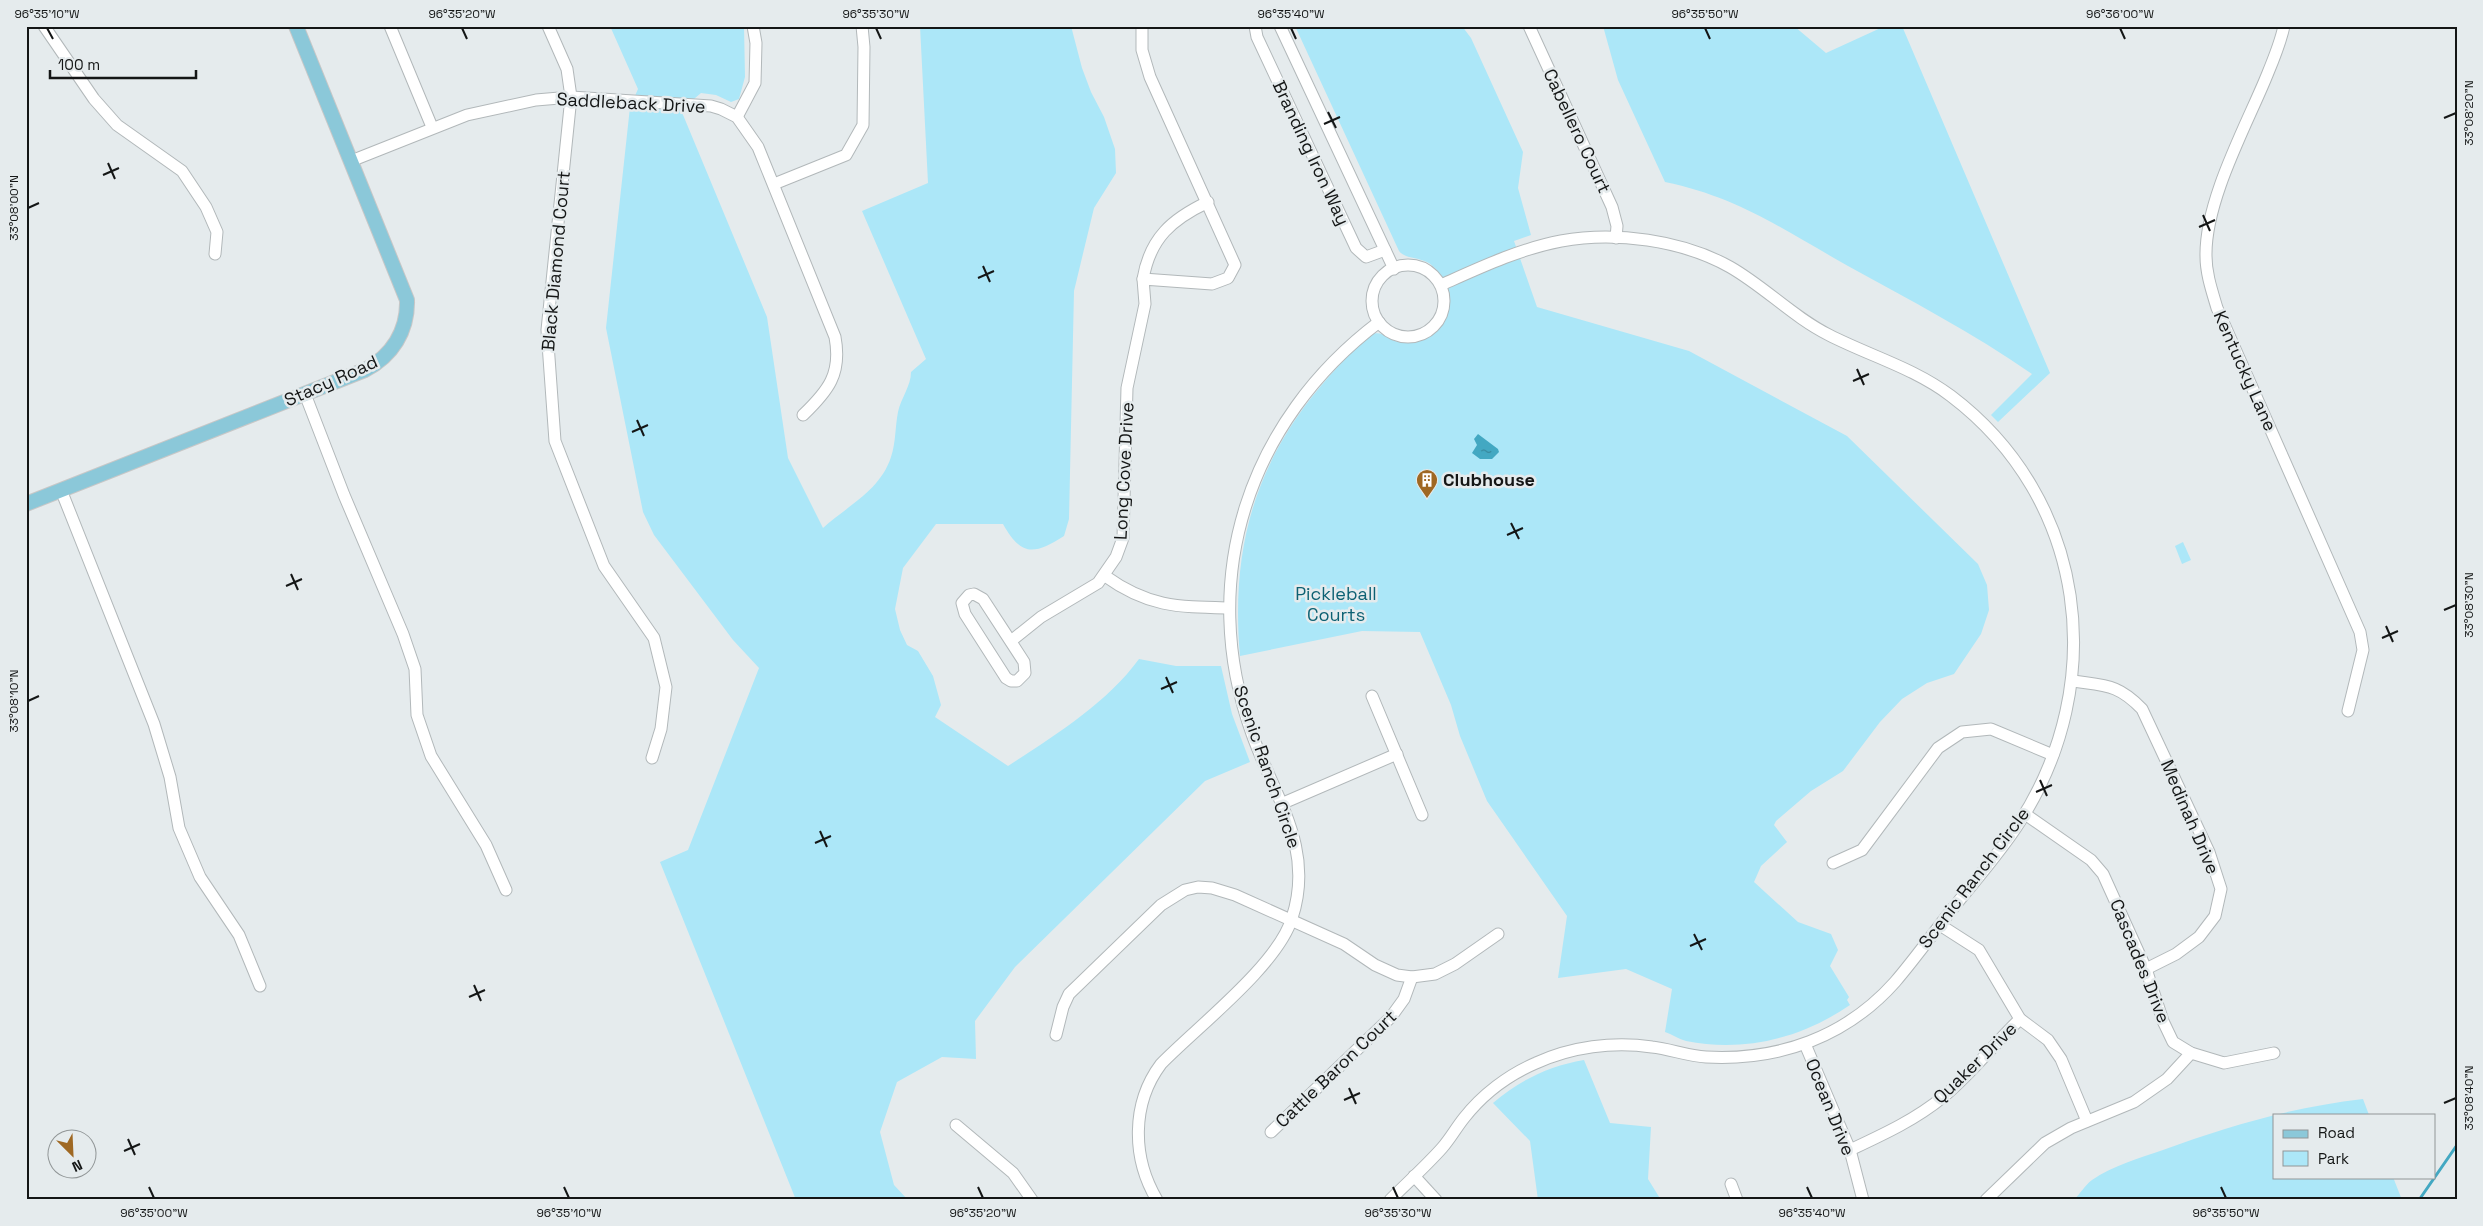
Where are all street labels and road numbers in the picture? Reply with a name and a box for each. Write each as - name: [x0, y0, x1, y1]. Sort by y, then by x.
- street label: Cabellero Court: [1539, 65, 1616, 197]
- street label: Branding Iron Way: [1268, 77, 1355, 229]
- street label: Saddleback Drive: [556, 87, 706, 118]
- street label: Black Diamond Court: [536, 170, 575, 352]
- street label: Kentucky Lane: [2209, 307, 2282, 435]
- street label: Stacy Road: [280, 350, 381, 411]
- street label: Long Cove Drive: [1108, 401, 1139, 541]
- street label: Scenic Ranch Circle: [1229, 682, 1306, 851]
- street label: Medinah Drive: [2156, 756, 2225, 878]
- street label: Scenic Ranch Circle: [1913, 803, 2034, 953]
- street label: Cascades Drive: [2105, 895, 2176, 1026]
- street label: Cattle Baron Court: [1270, 1005, 1401, 1132]
- street label: Quaker Drive: [1928, 1017, 2021, 1108]
- street label: Ocean Drive: [1801, 1055, 1860, 1159]

